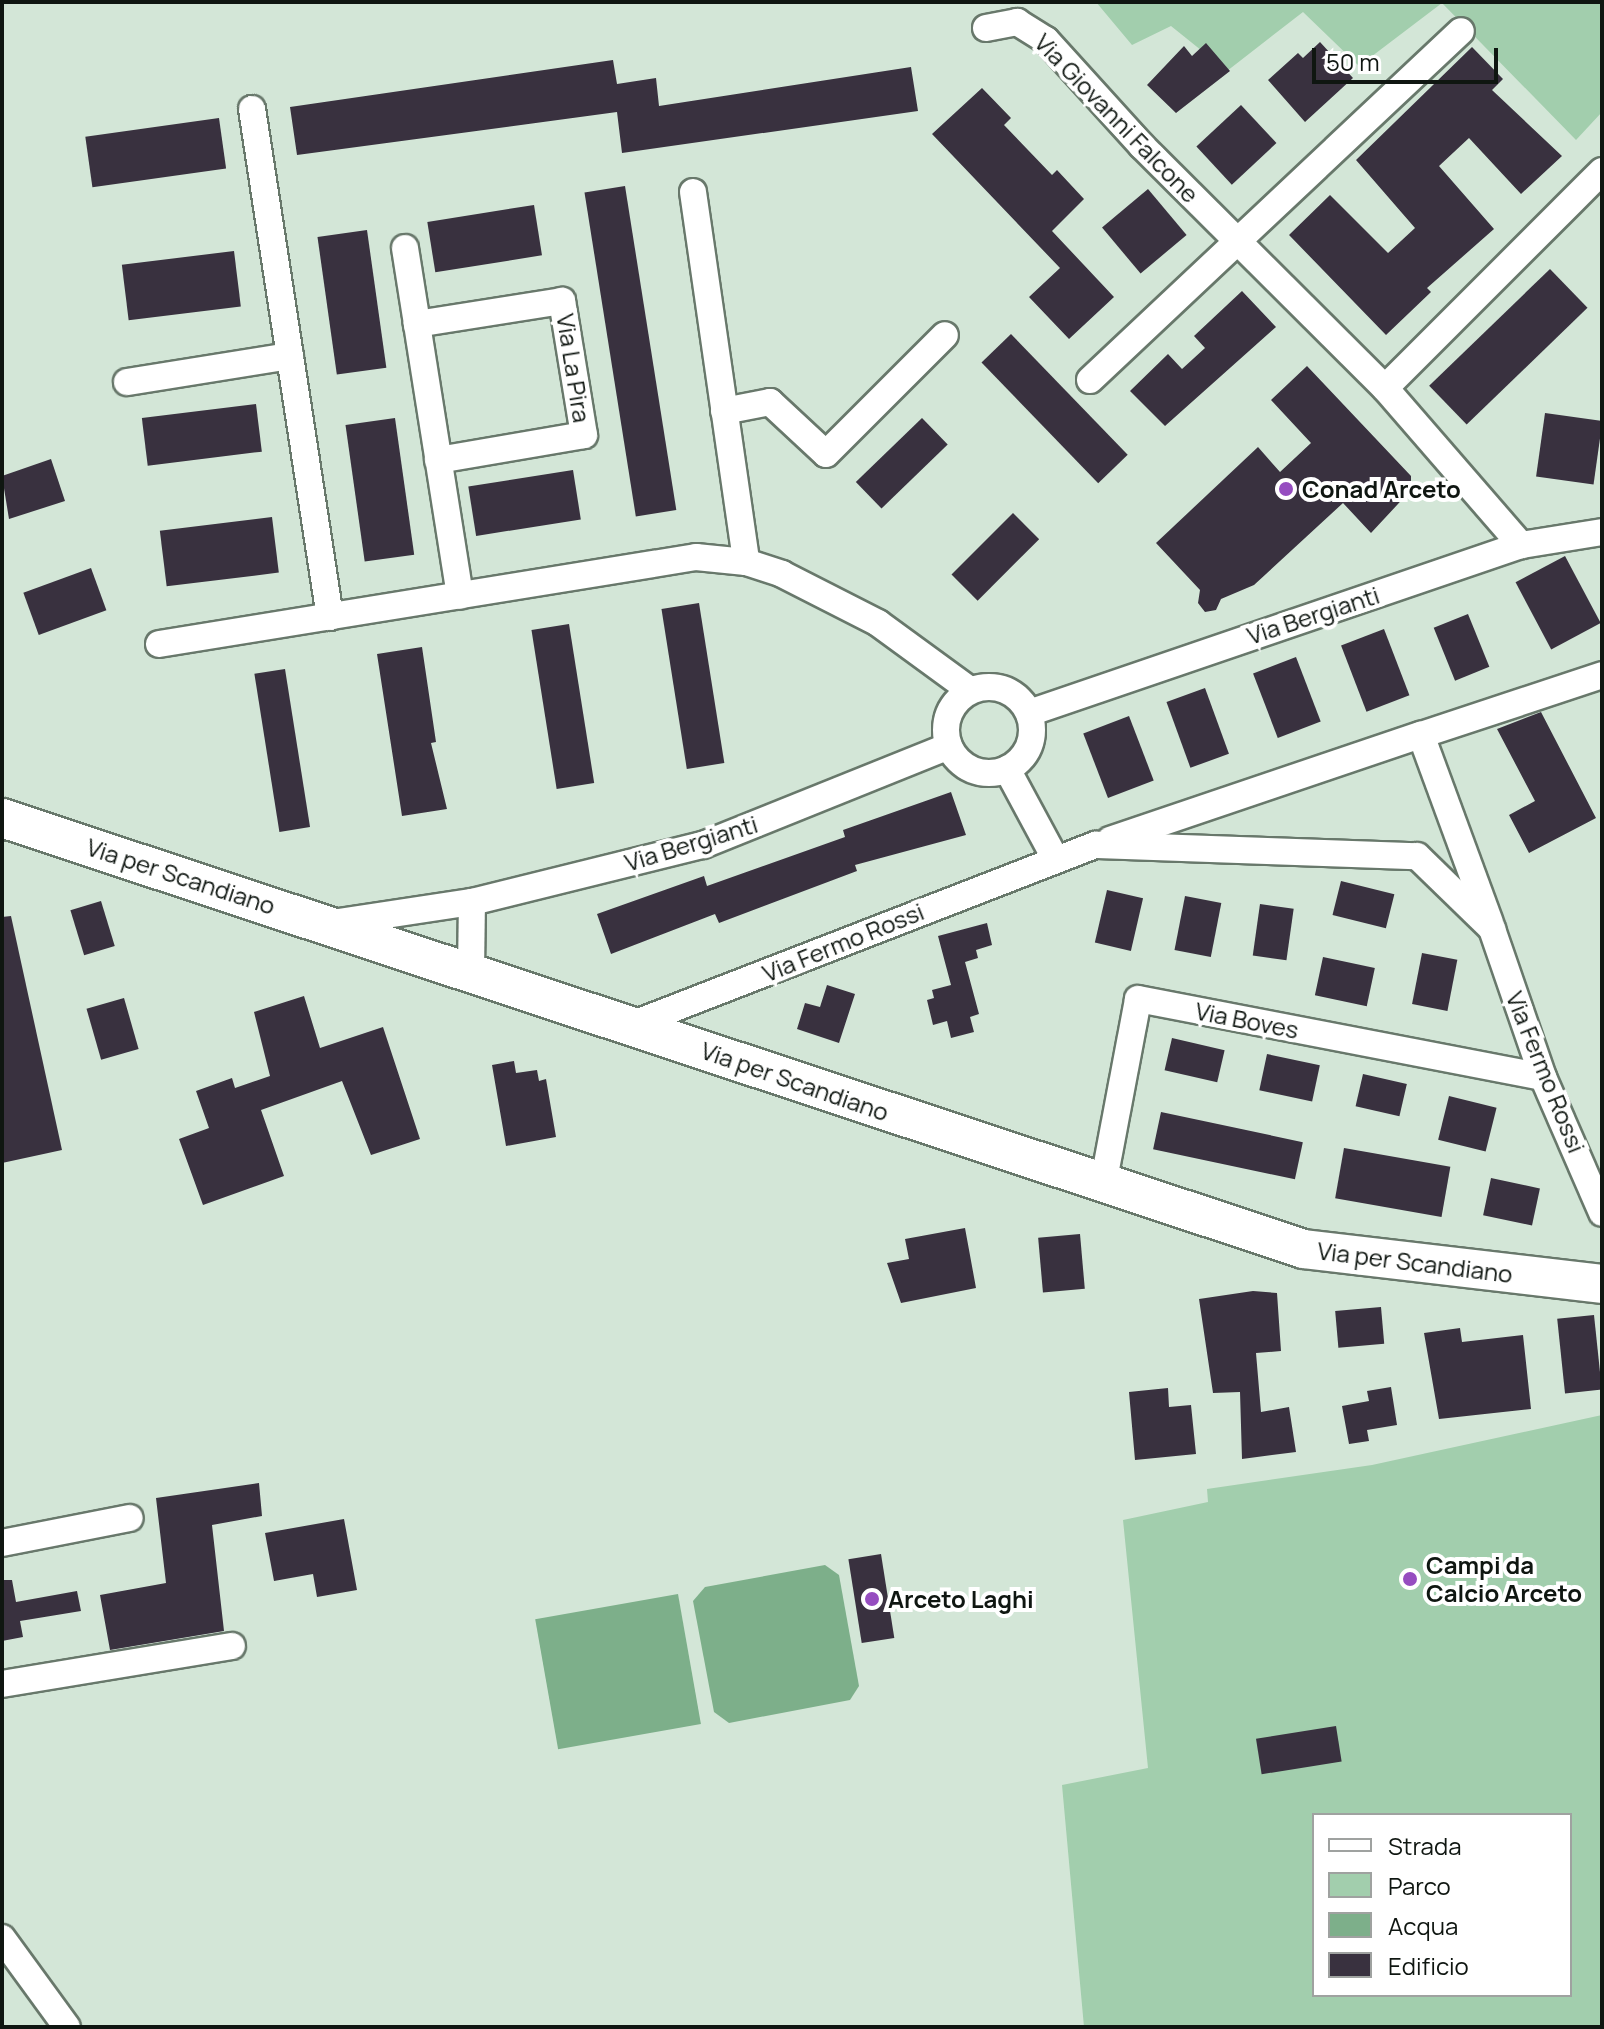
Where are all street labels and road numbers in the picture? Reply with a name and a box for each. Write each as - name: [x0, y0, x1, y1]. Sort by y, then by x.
- street label: Via Giovanni Falcone: [1029, 28, 1205, 208]
- street label: Via La Pira: [551, 312, 597, 424]
- street label: Via Bergianti: [1243, 580, 1383, 650]
- street label: Via Bergianti: [621, 809, 761, 877]
- street label: Via per Scandiano: [83, 832, 279, 920]
- street label: Via Fermo Rossi: [758, 897, 928, 987]
- street label: Via Fermo Rossi: [1501, 987, 1591, 1157]
- street label: Via Boves: [1193, 996, 1301, 1044]
- street label: Via per Scandiano: [697, 1035, 893, 1127]
- street label: Via per Scandiano: [1316, 1236, 1514, 1288]

